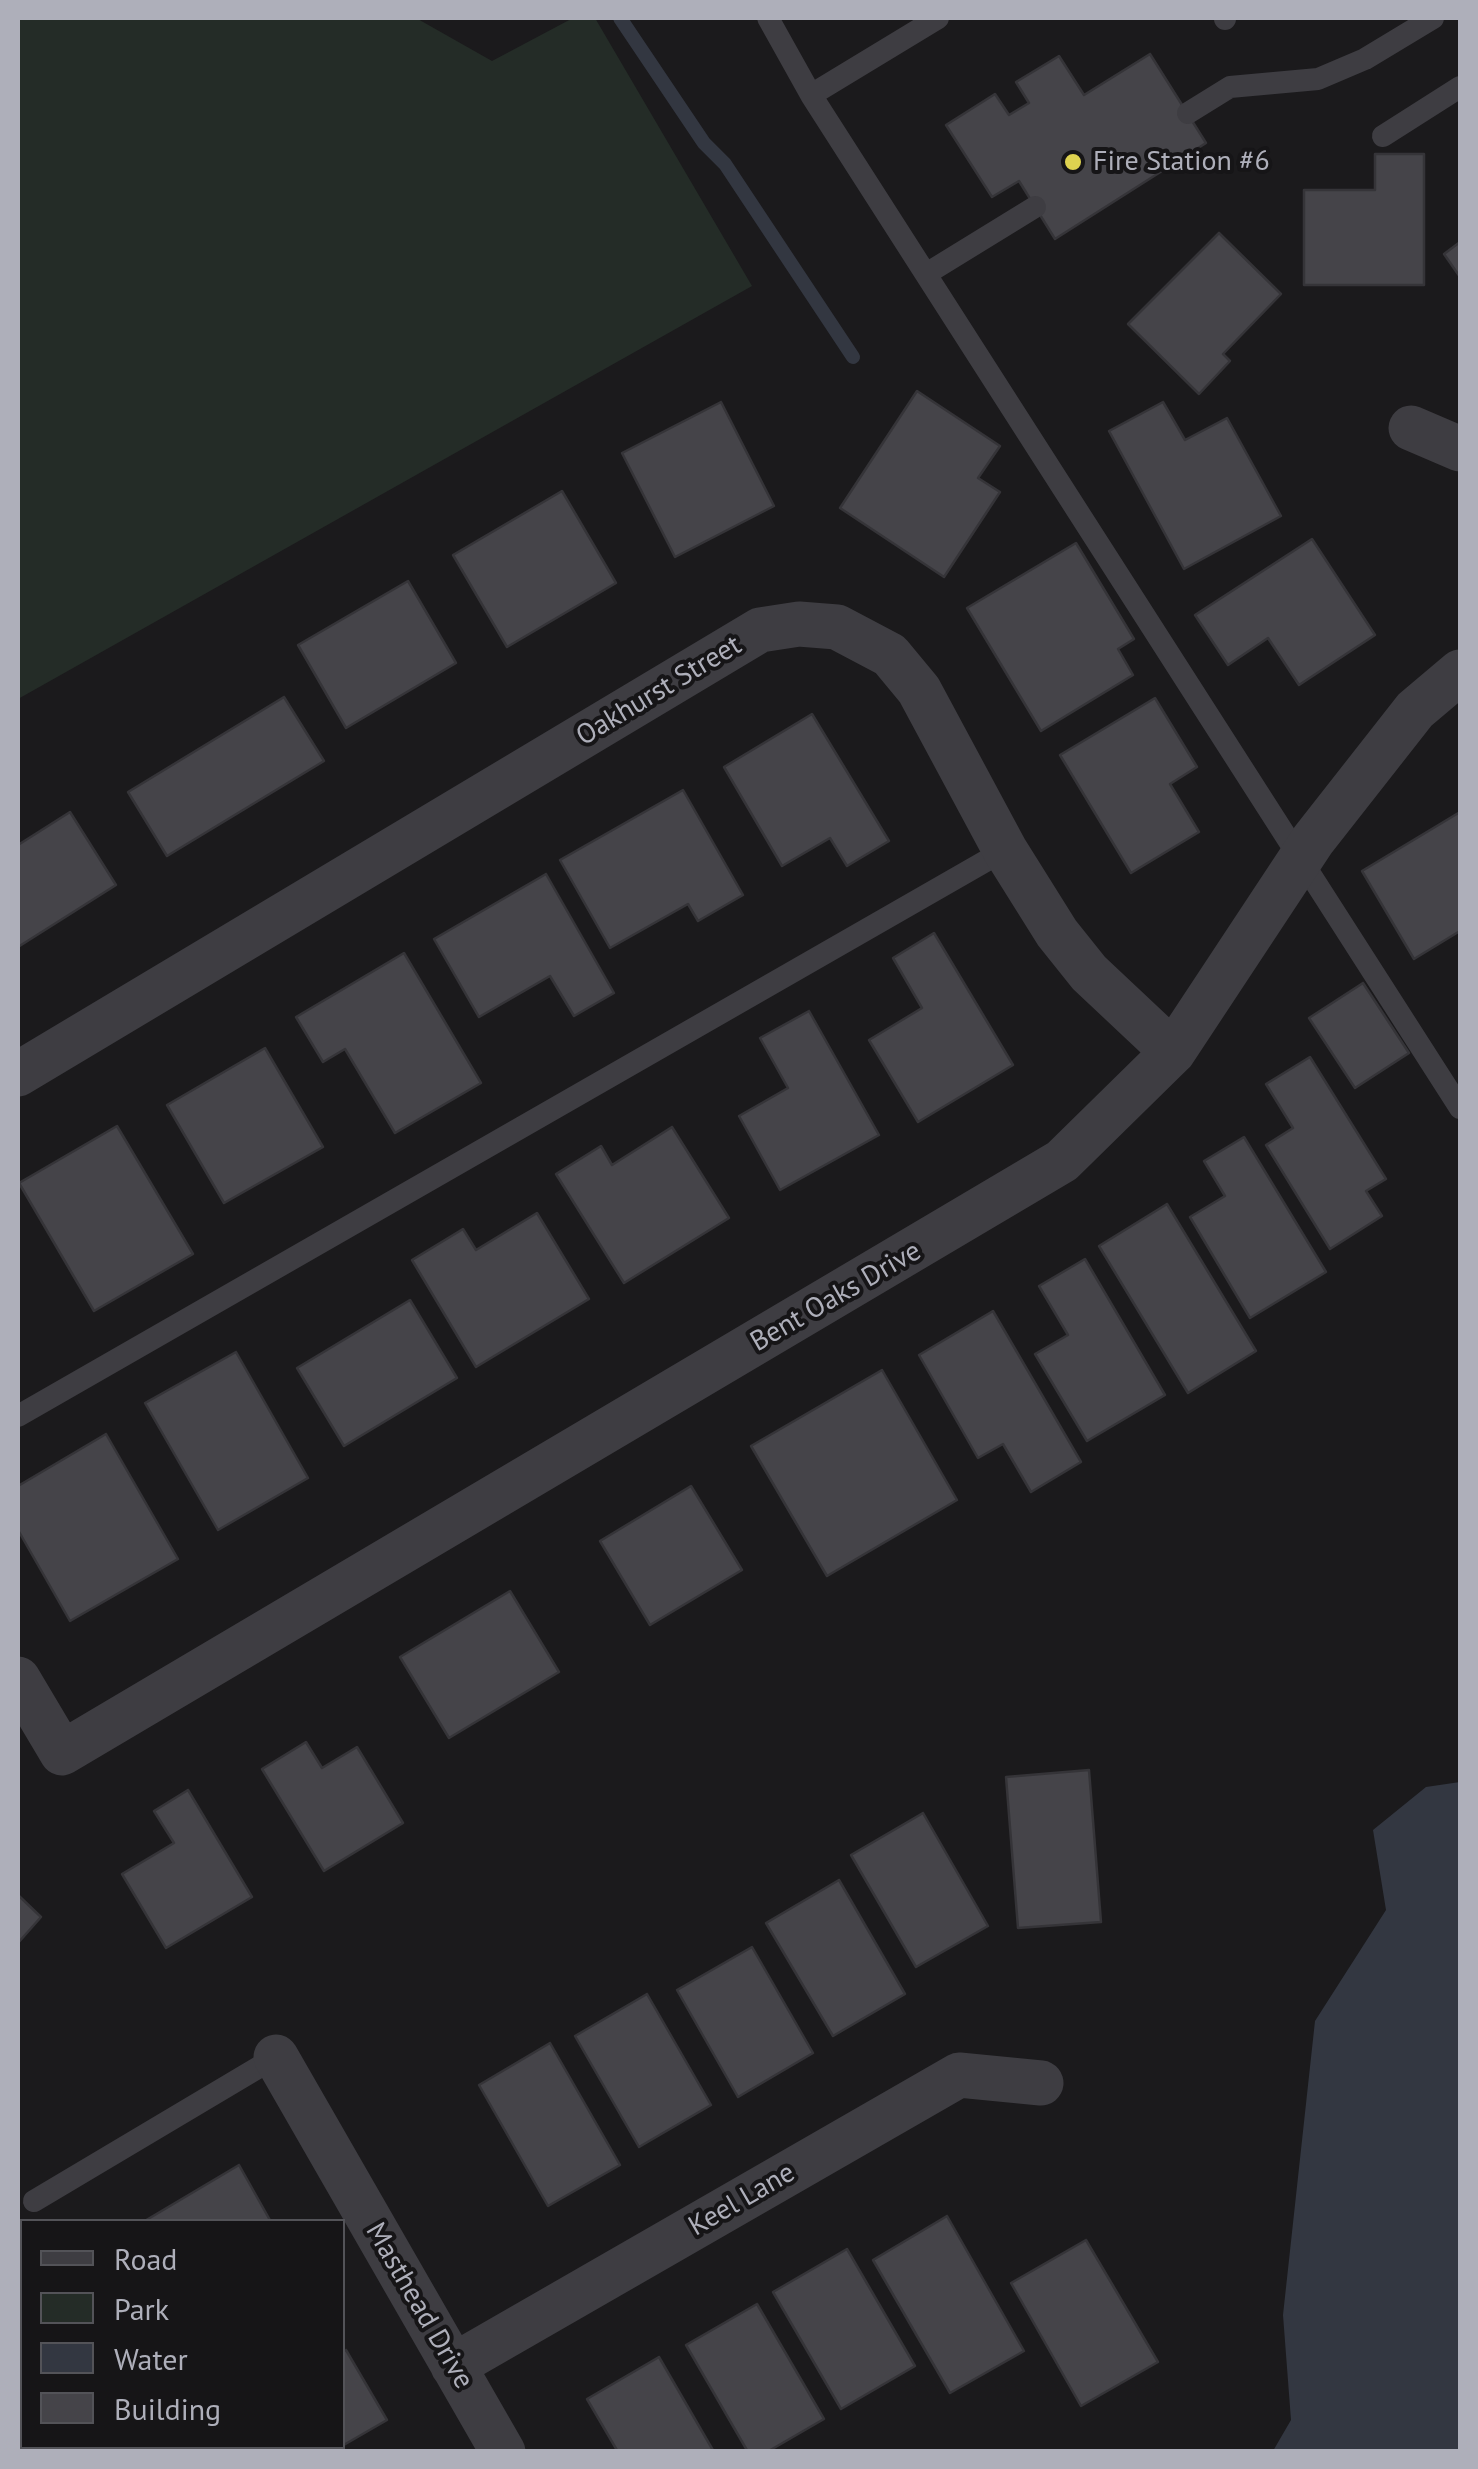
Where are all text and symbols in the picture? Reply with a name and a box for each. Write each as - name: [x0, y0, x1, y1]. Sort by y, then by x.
- place label: Fire Station #6: [1093, 145, 1270, 179]
- marker: Fire Station #6: [1062, 151, 1084, 173]
- street label: Oakhurst Street: [570, 629, 748, 753]
- street label: Bent Oaks Drive: [745, 1235, 927, 1359]
- street label: Keel Lane: [683, 2156, 801, 2244]
- street label: Masthead Drive: [358, 2217, 480, 2395]
- legend: [20, 2219, 345, 2449]
- text: Road: [114, 2239, 178, 2278]
- text: Park: [114, 2289, 169, 2328]
- text: Water: [114, 2339, 188, 2378]
- text: Building: [114, 2389, 221, 2428]

